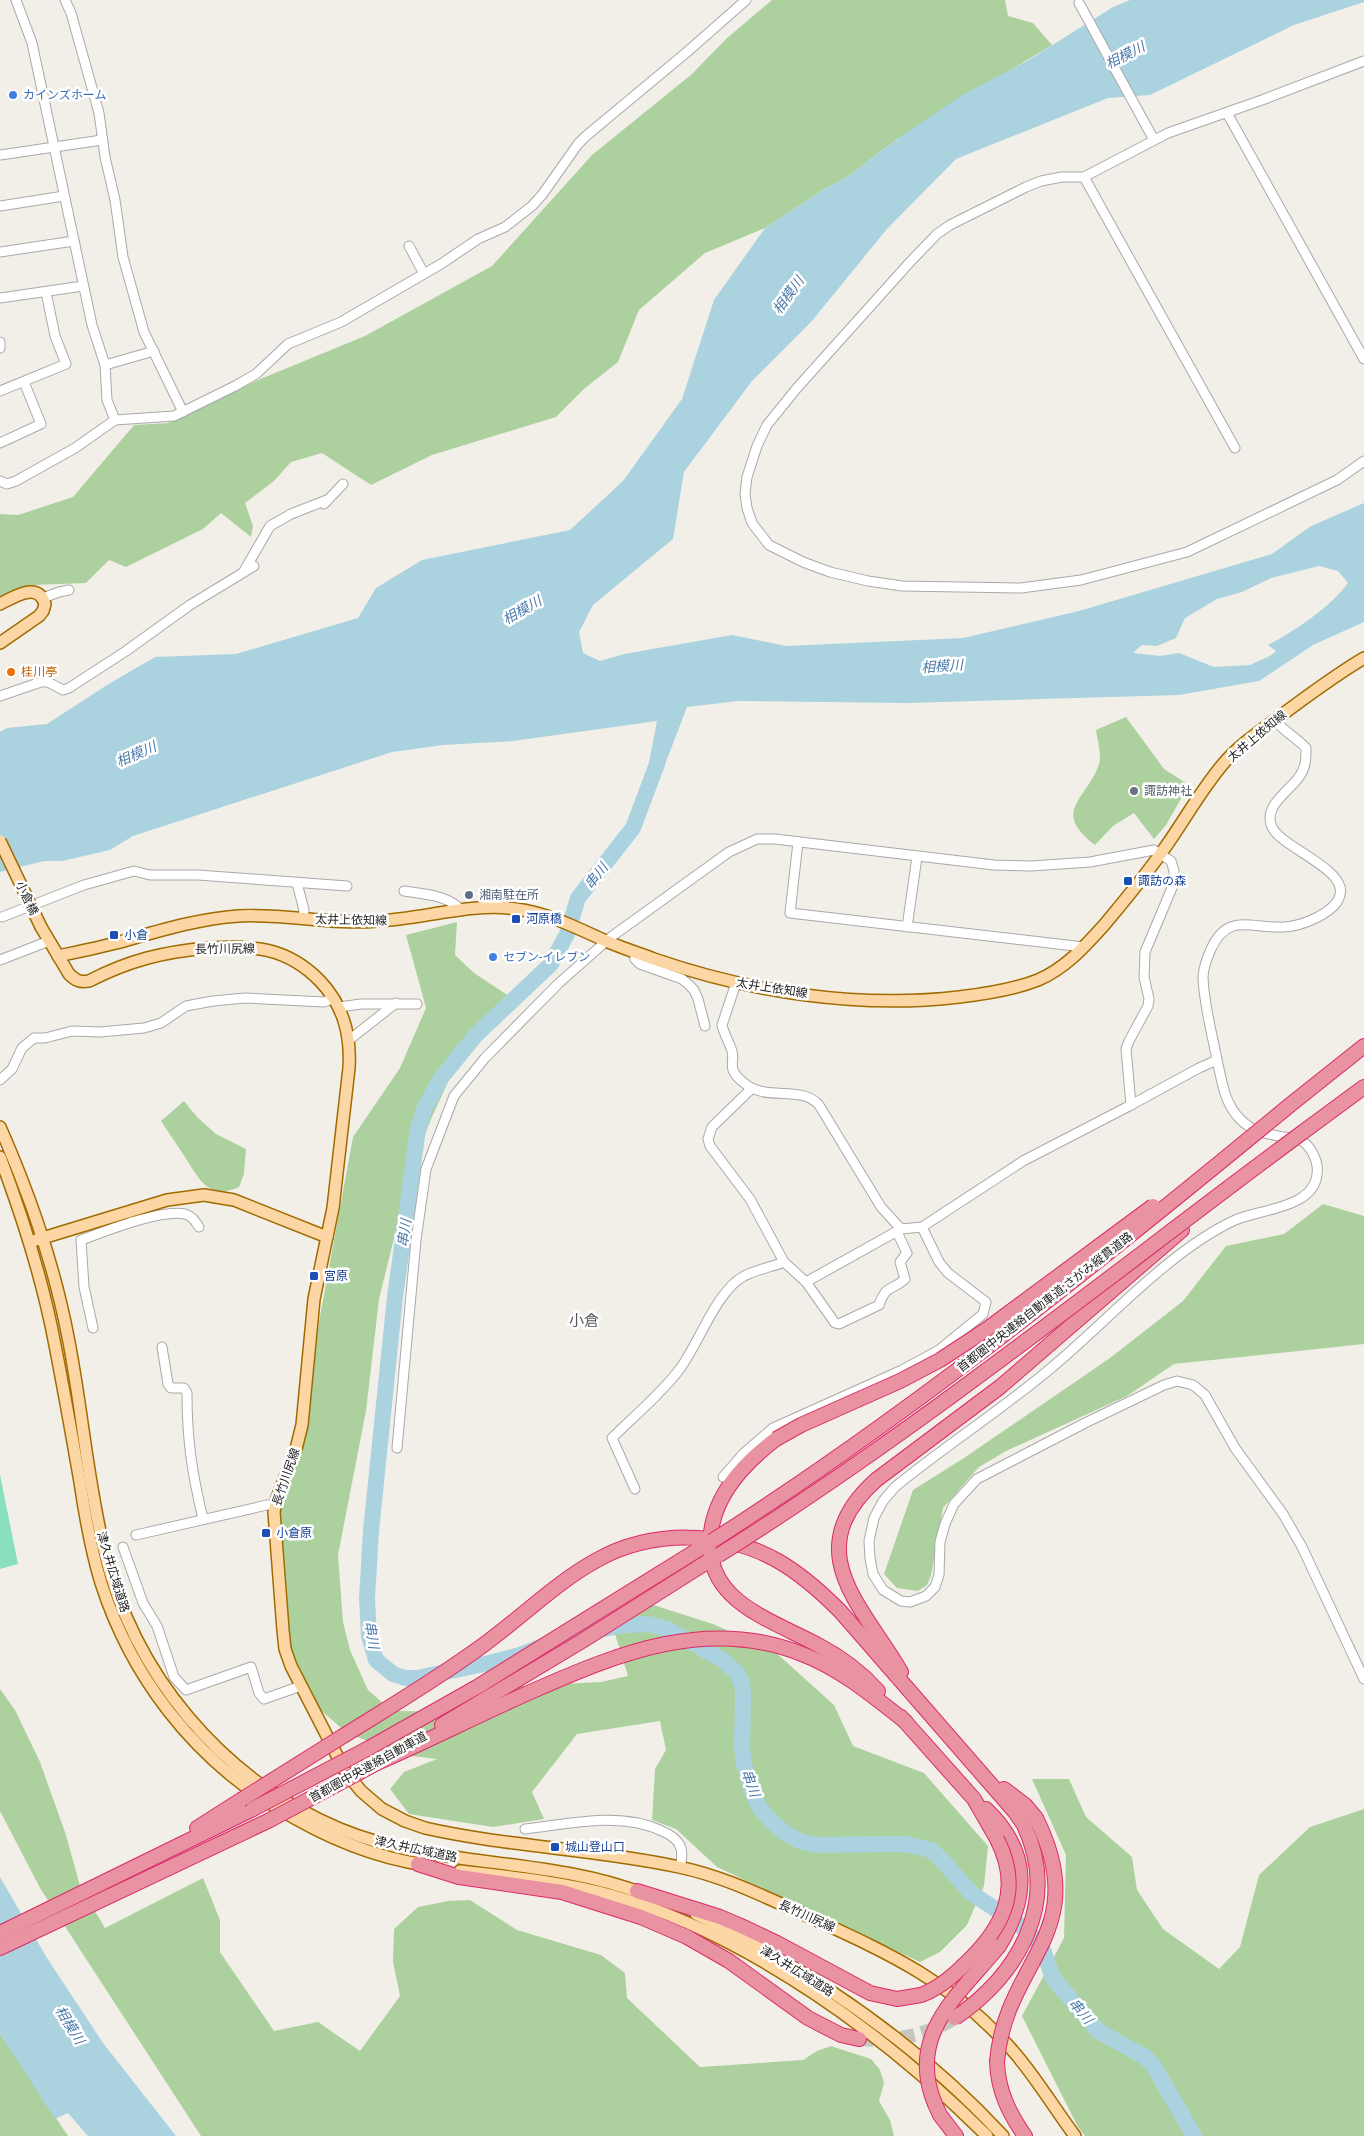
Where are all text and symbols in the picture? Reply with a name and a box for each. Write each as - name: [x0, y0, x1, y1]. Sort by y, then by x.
- water label: 相模川: [1103, 37, 1149, 72]
- place label: カインズホーム: [23, 88, 106, 102]
- marker: カインズホーム: [7, 89, 19, 101]
- water label: 相模川: [769, 272, 808, 317]
- water label: 相模川: [500, 592, 546, 627]
- water label: 相模川: [920, 656, 966, 675]
- place label: 桂川亭: [21, 665, 57, 679]
- marker: 桂川亭: [5, 666, 17, 678]
- street label: 太井上依知線: [1225, 707, 1289, 765]
- water label: 相模川: [114, 737, 160, 770]
- place label: 諏訪神社: [1144, 784, 1192, 798]
- marker: 諏訪神社: [1128, 785, 1140, 797]
- water label: 串川: [581, 858, 612, 892]
- place label: 諏訪の森: [1138, 874, 1186, 888]
- marker: 諏訪の森: [1122, 875, 1134, 887]
- street label: 小倉橋: [13, 879, 41, 917]
- place label: 湘南駐在所: [479, 888, 539, 902]
- marker: 湘南駐在所: [463, 889, 475, 901]
- street label: 太井上依知線: [315, 912, 387, 928]
- place label: 河原橋: [526, 912, 562, 926]
- marker: 河原橋: [510, 913, 522, 925]
- place label: 小倉: [124, 928, 148, 942]
- marker: 小倉: [108, 929, 120, 941]
- street label: 長竹川尻線: [195, 941, 255, 957]
- place label: セブン-イレブン: [503, 950, 590, 964]
- marker: セブン-イレブン: [487, 951, 499, 963]
- street label: 太井上依知線: [735, 975, 809, 1001]
- water label: 串川: [394, 1216, 414, 1248]
- street label: 首都圏中央連絡自動車道;さがみ縦貫道路: [955, 1229, 1135, 1375]
- place label: 宮原: [324, 1269, 348, 1283]
- marker: 宮原: [308, 1270, 320, 1282]
- district label: 小倉: [569, 1312, 599, 1330]
- street label: 長竹川尻線: [270, 1446, 302, 1508]
- place label: 小倉原: [276, 1526, 312, 1540]
- marker: 小倉原: [260, 1527, 272, 1539]
- street label: 津久井広域道路: [94, 1530, 132, 1614]
- water label: 串川: [362, 1620, 383, 1652]
- street label: 首都圏中央連絡自動車道: [307, 1729, 429, 1805]
- water label: 串川: [739, 1767, 764, 1801]
- street label: 津久井広域道路: [373, 1833, 459, 1865]
- place label: 城山登山口: [565, 1840, 625, 1854]
- marker: 城山登山口: [549, 1841, 561, 1853]
- street label: 長竹川尻線: [777, 1897, 837, 1935]
- street label: 津久井広域道路: [758, 1943, 836, 1999]
- water label: 串川: [1066, 1995, 1097, 2028]
- water label: 相模川: [52, 2003, 89, 2049]

